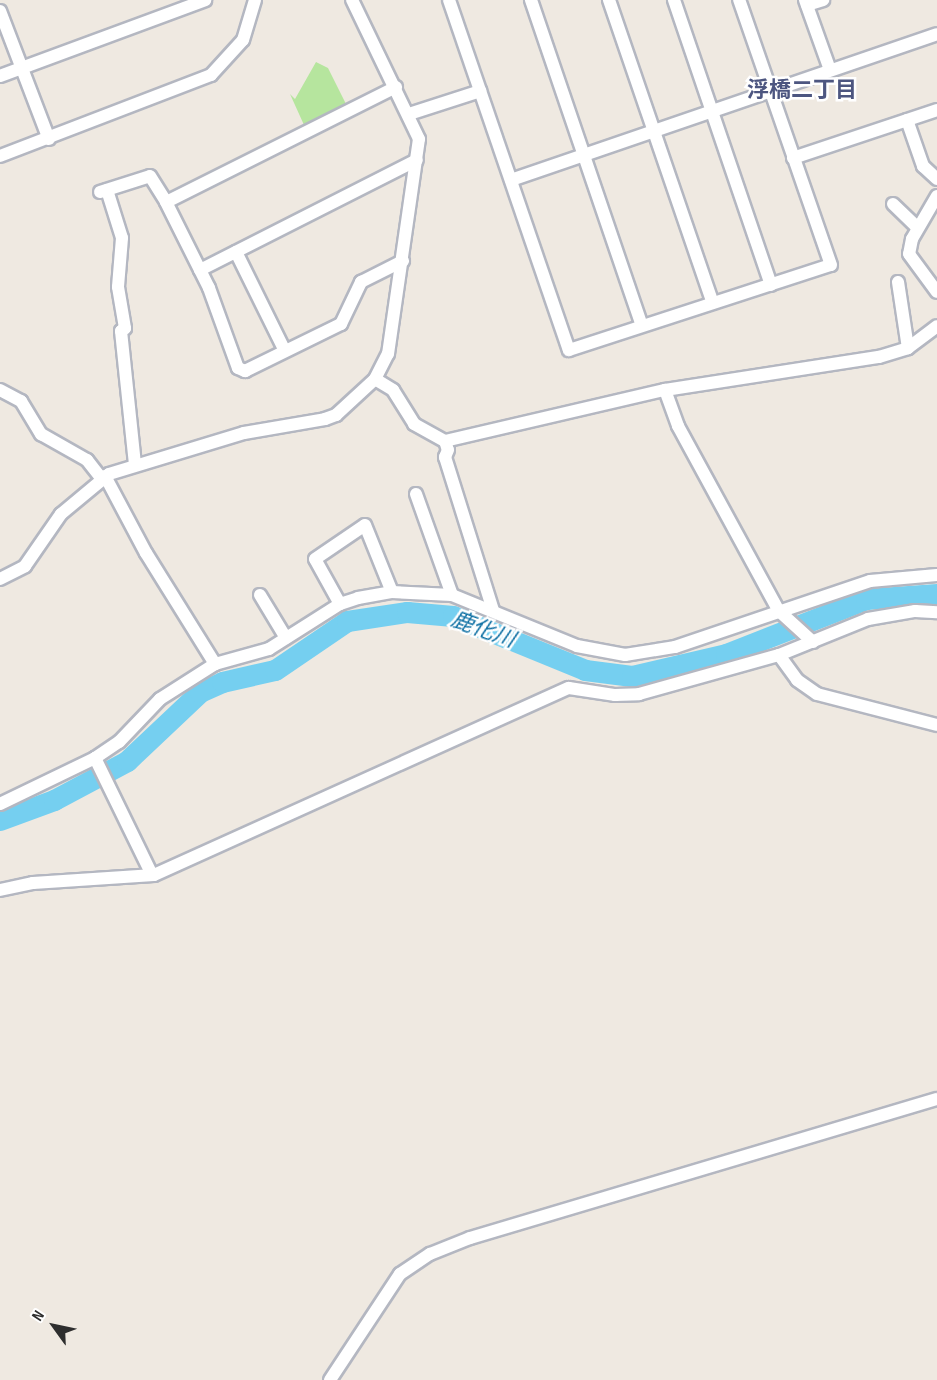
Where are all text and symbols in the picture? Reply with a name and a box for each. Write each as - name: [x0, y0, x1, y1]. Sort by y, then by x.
- district label: 浮橋二丁目: [747, 78, 857, 104]
- water label: 鹿化川: [447, 606, 519, 654]
- north arrow: [24, 1296, 84, 1356]
- text: N: [28, 1307, 49, 1325]

